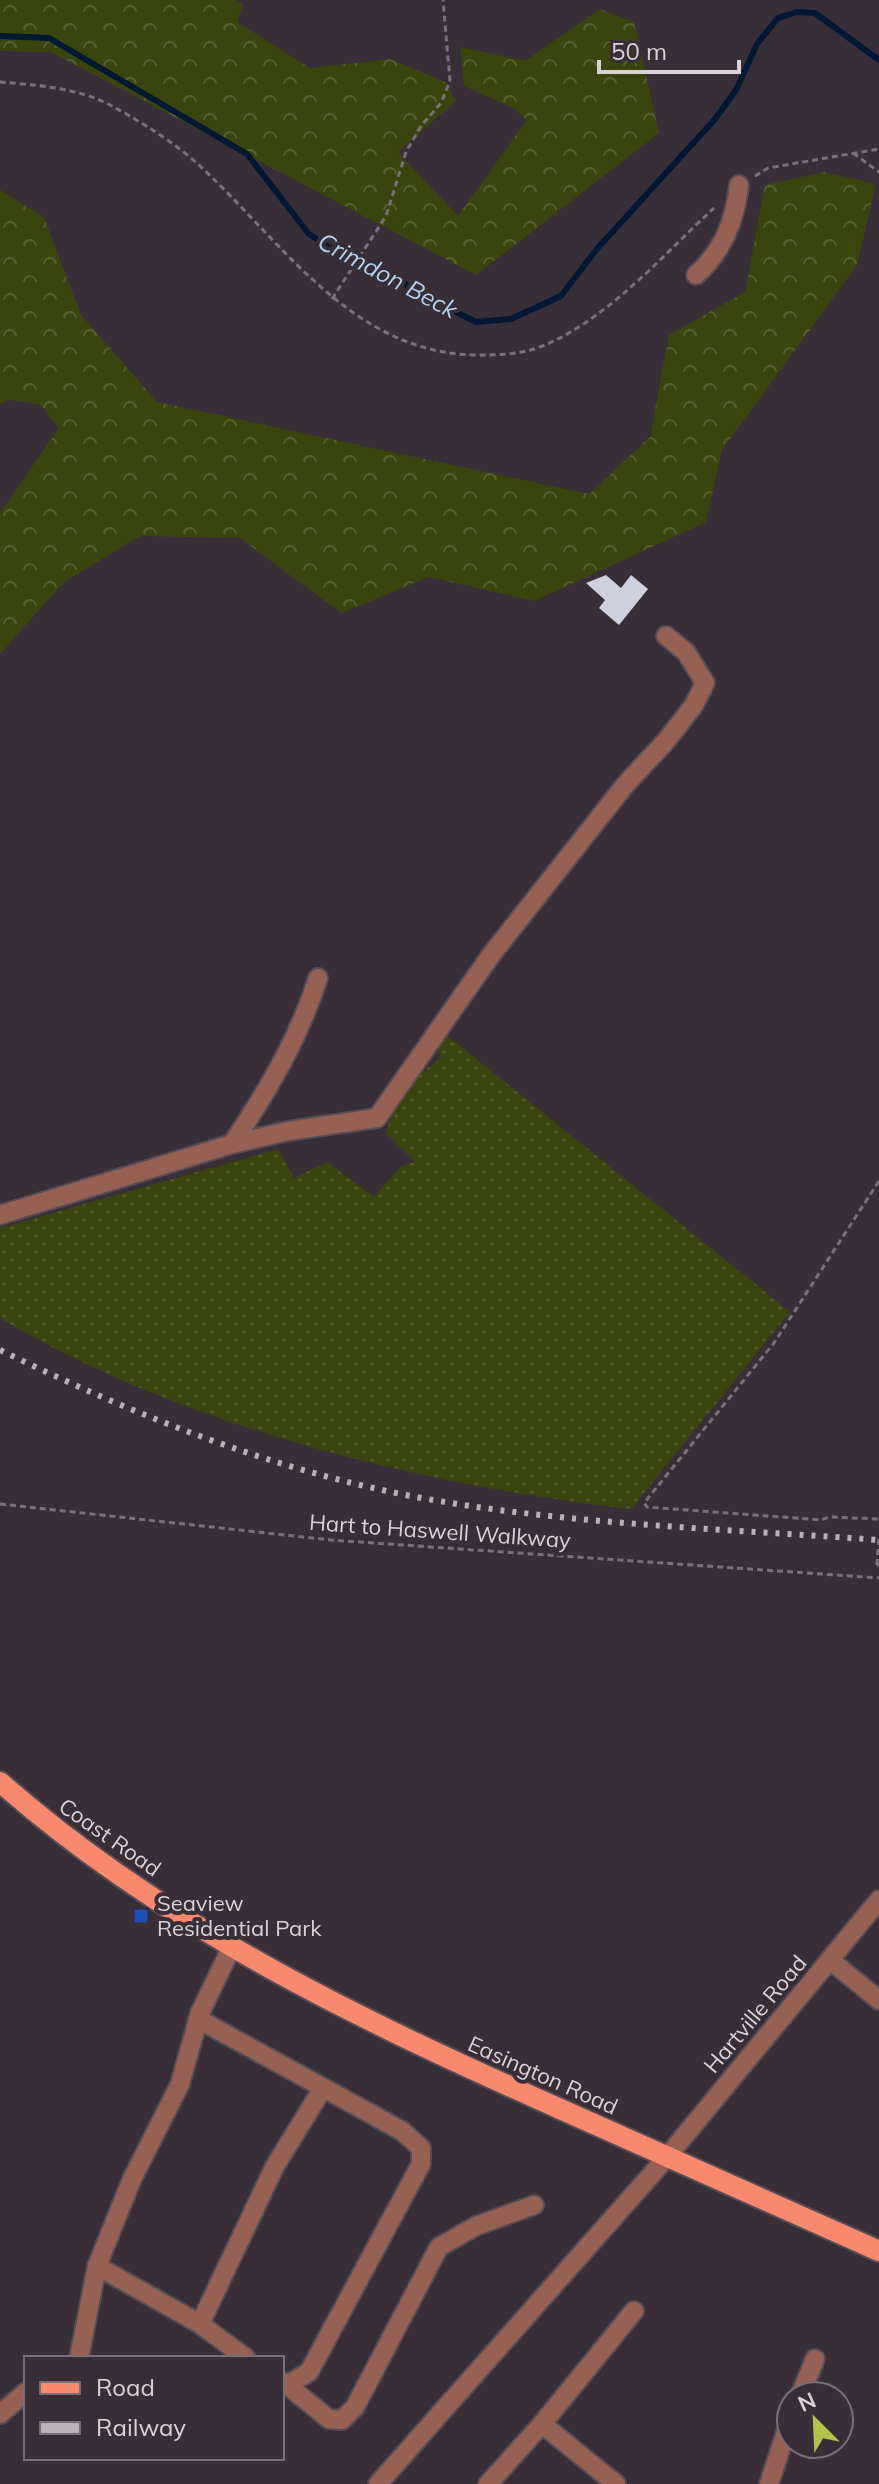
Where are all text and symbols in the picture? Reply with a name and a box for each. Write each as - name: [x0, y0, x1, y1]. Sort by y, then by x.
- scale bar: [599, 24, 739, 74]
- text: 50 m: [611, 36, 667, 66]
- water label: Crimdon Beck: [313, 226, 464, 325]
- street label: Hart to Haswell Walkway: [308, 1508, 572, 1554]
- street label: Coast Road: [54, 1792, 166, 1882]
- place label: Seaview Residential Park: [157, 1889, 322, 1942]
- marker: Seaview Residential Park: [132, 1907, 150, 1925]
- street label: Hartville Road: [698, 1949, 812, 2079]
- street label: Easington Road: [464, 2029, 622, 2121]
- legend: [24, 2356, 284, 2460]
- text: Road: [96, 2372, 155, 2402]
- north arrow: [775, 2380, 855, 2460]
- text: N: [794, 2386, 820, 2418]
- text: Railway: [96, 2412, 186, 2442]

